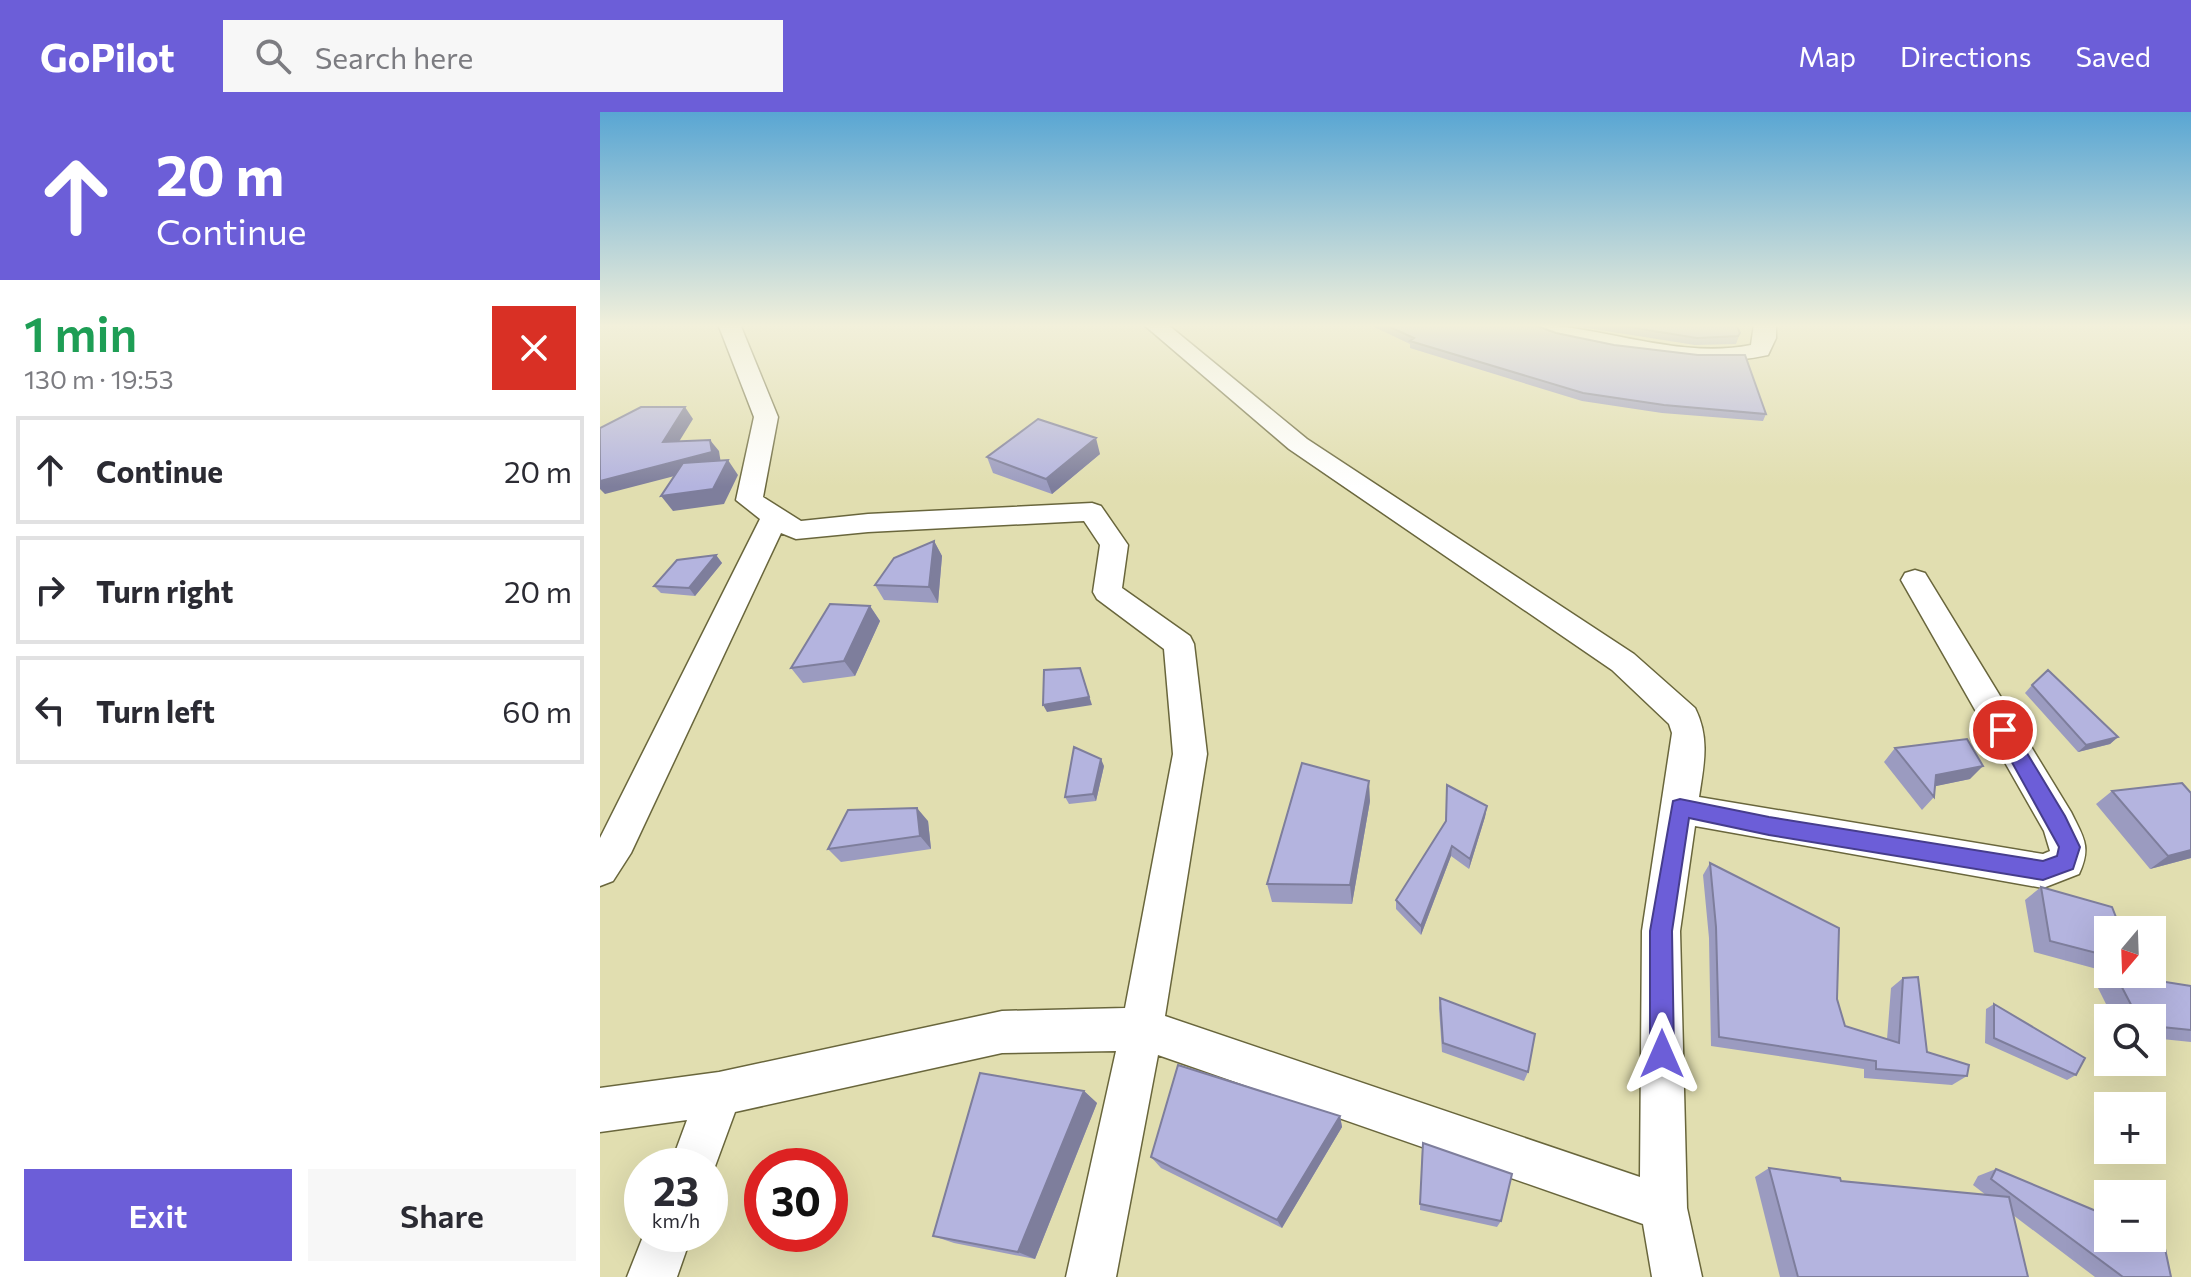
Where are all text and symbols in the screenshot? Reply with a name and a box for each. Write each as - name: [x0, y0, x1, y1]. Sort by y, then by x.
- search box: [223, 20, 783, 92]
- text: GoPilot: [40, 33, 175, 80]
- icon: search: [251, 34, 295, 78]
- text: Search here: [315, 38, 473, 75]
- text: Map: [1798, 39, 1856, 73]
- text: Directions: [1900, 39, 2031, 73]
- text: Saved: [2075, 39, 2151, 73]
- text: 20 m: [156, 139, 284, 208]
- icon: ahead: [24, 144, 128, 248]
- text: Continue: [156, 208, 307, 252]
- text: 1 min: [24, 303, 137, 362]
- button: close: [492, 306, 576, 390]
- text: 130 m · 19:53: [24, 363, 173, 394]
- icon: ahead: [28, 448, 72, 492]
- text: Continue: [96, 452, 223, 489]
- text: 20 m: [504, 452, 572, 489]
- icon: right: [28, 568, 72, 612]
- text: Turn right: [96, 572, 233, 609]
- text: 20 m: [504, 572, 572, 609]
- icon: left: [28, 688, 72, 732]
- text: Turn left: [96, 692, 215, 729]
- text: 60 m: [502, 692, 572, 729]
- pin: [1969, 696, 2037, 764]
- icon: arrive: [1981, 708, 2025, 752]
- north arrow: [2094, 916, 2166, 988]
- map controls: [2094, 916, 2166, 1252]
- button: search: [2094, 1004, 2166, 1076]
- position arrow: [1620, 1012, 1704, 1096]
- button: +: [2094, 1092, 2166, 1164]
- speed limit sign: 30: [744, 1148, 848, 1252]
- text: 23: [653, 1165, 699, 1214]
- button: Exit: [24, 1169, 292, 1261]
- button: Share: [308, 1169, 576, 1261]
- button: −: [2094, 1180, 2166, 1252]
- text: km/h: [652, 1208, 700, 1232]

